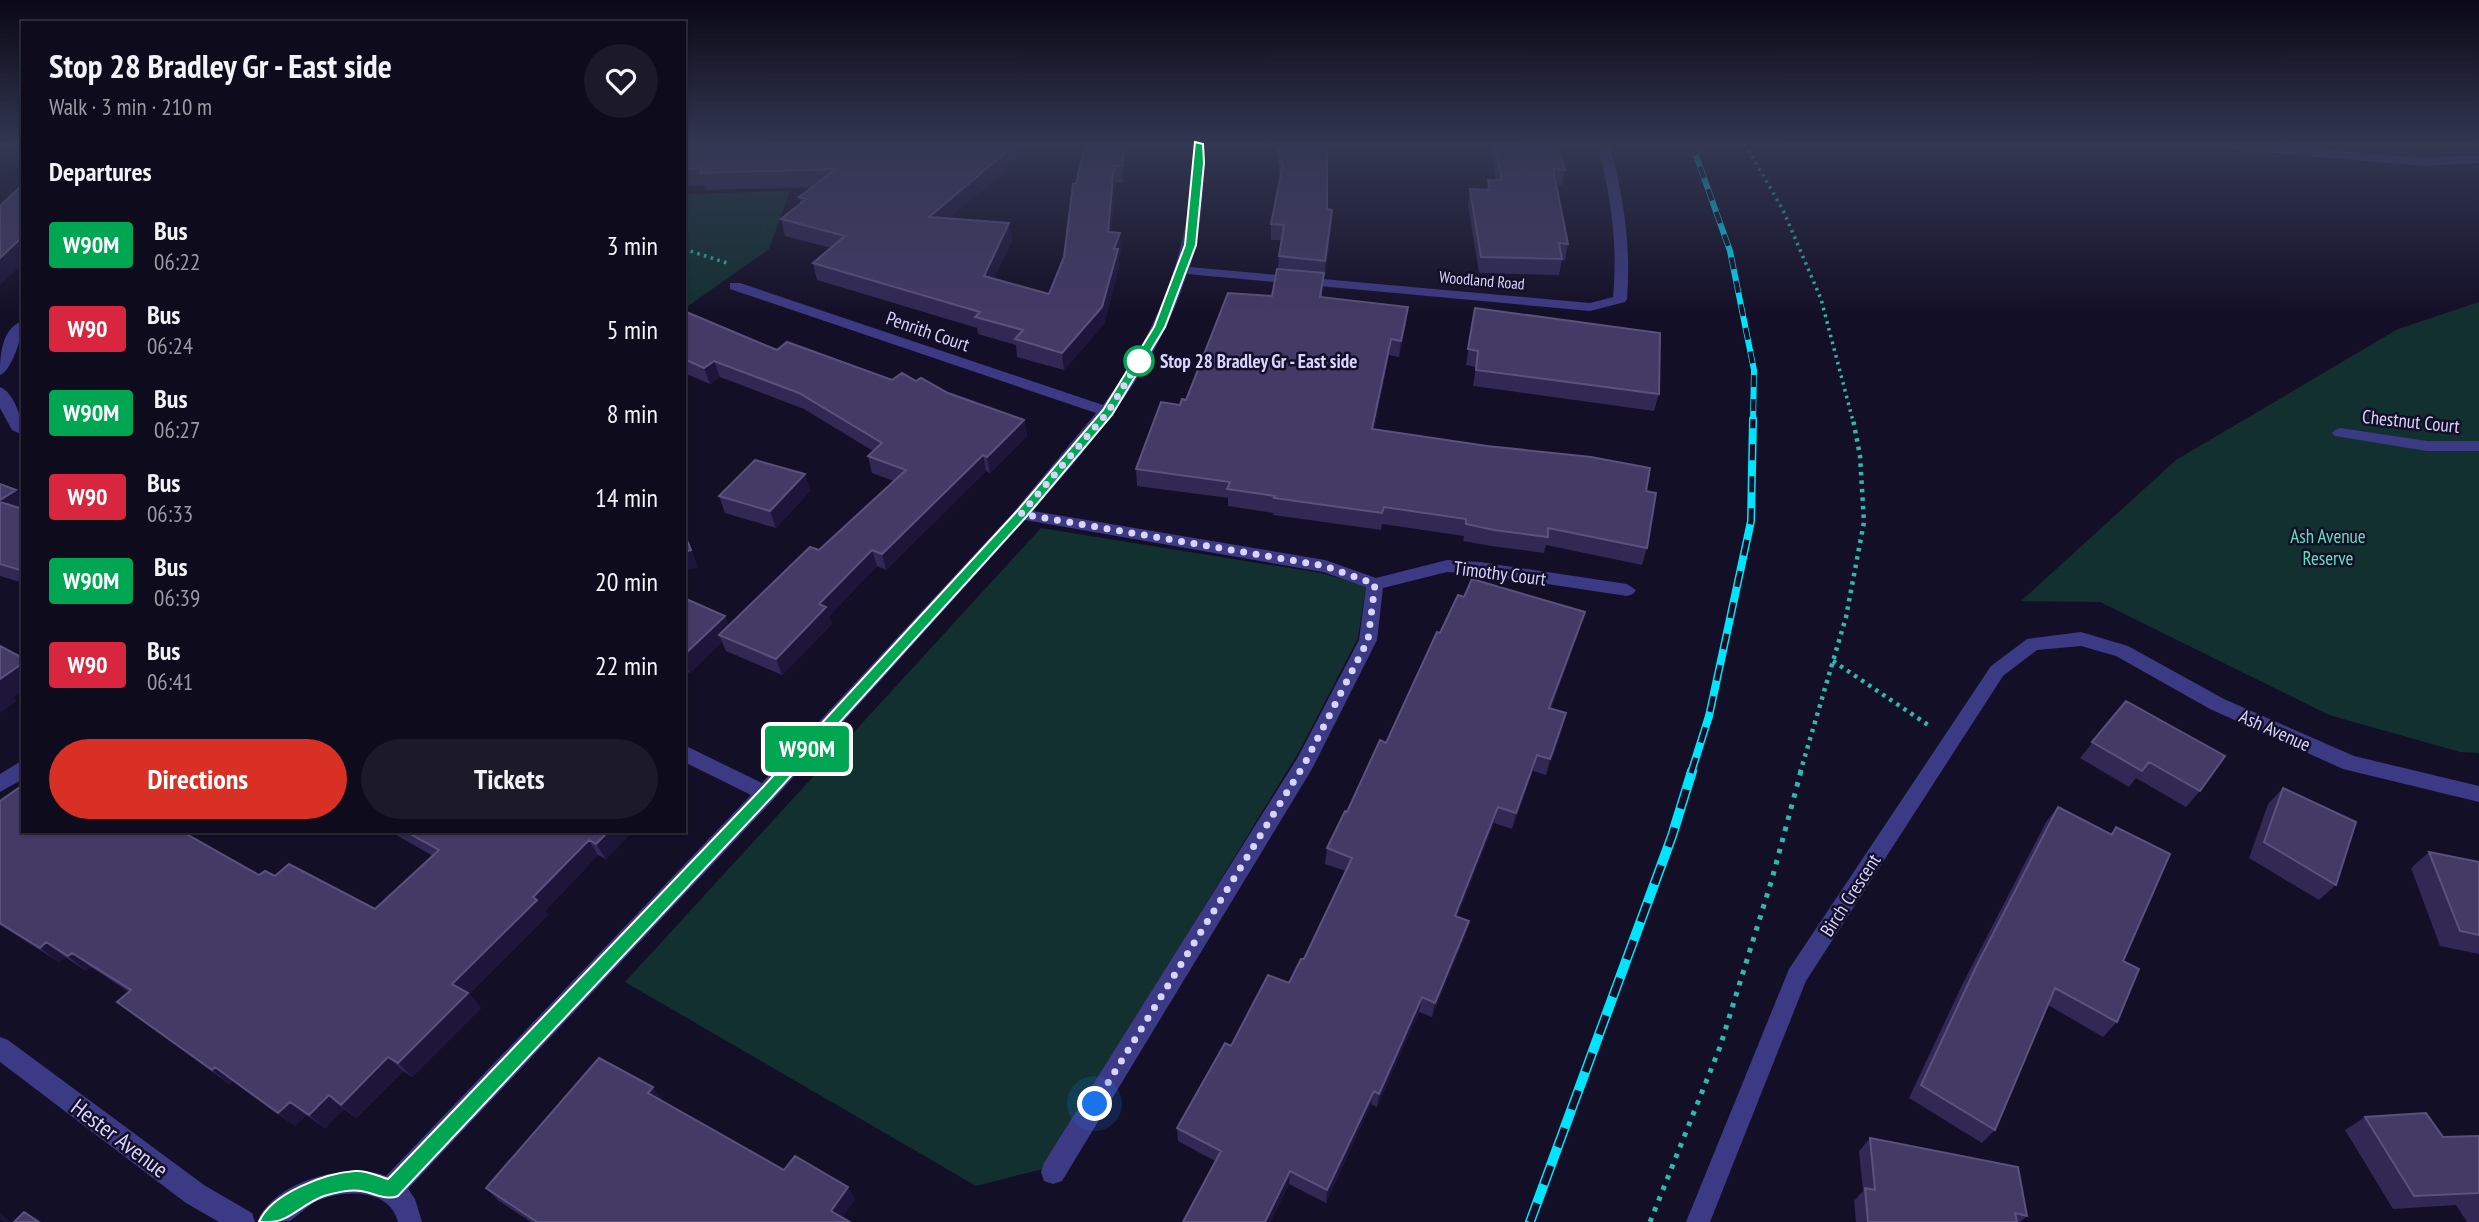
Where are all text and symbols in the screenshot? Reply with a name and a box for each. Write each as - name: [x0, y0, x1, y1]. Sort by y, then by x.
- text: Stop 28 Bradley Gr - East side: [49, 44, 392, 87]
- button: heart: [584, 44, 658, 118]
- text: Walk · 3 min · 210 m: [49, 92, 212, 121]
- text: Departures: [49, 155, 152, 188]
- text: Bus: [154, 214, 188, 247]
- text: W90M: [63, 229, 119, 260]
- text: 3 min: [607, 229, 658, 262]
- text: 06:22: [154, 247, 200, 276]
- street label: Woodland Road: [1438, 266, 1526, 294]
- text: Bus: [147, 298, 180, 331]
- street label: Penrith Court: [883, 306, 974, 357]
- text: W90: [67, 313, 108, 344]
- text: 5 min: [607, 313, 658, 346]
- text: 06:24: [147, 331, 193, 360]
- marker: Stop 28 Bradley Gr - East side: [1124, 346, 1154, 376]
- place label: Stop 28 Bradley Gr - East side: [1160, 349, 1357, 373]
- text: Bus: [154, 382, 188, 415]
- text: W90M: [63, 397, 119, 428]
- text: 8 min: [607, 397, 658, 430]
- street label: Chestnut Court: [2361, 404, 2462, 438]
- text: 06:27: [154, 415, 200, 444]
- text: Bus: [147, 466, 180, 499]
- text: W90: [67, 481, 108, 512]
- text: 14 min: [595, 481, 658, 514]
- text: 06:33: [147, 499, 193, 528]
- park label: Ash Avenue Reserve: [2290, 524, 2366, 570]
- text: Bus: [154, 550, 188, 583]
- street label: Timothy Court: [1452, 555, 1548, 591]
- text: W90M: [63, 565, 119, 596]
- text: 20 min: [595, 565, 658, 598]
- text: 06:39: [154, 583, 200, 612]
- text: Bus: [147, 634, 180, 667]
- text: W90: [67, 649, 108, 680]
- text: 22 min: [595, 649, 658, 682]
- text: 06:41: [147, 667, 193, 696]
- street label: Ash Avenue: [2236, 704, 2314, 756]
- line badge: W90M: [758, 726, 856, 772]
- text: W90M: [779, 733, 835, 764]
- button: Directions: [49, 739, 347, 819]
- button: Tickets: [361, 739, 658, 819]
- street label: Birch Crescent: [1815, 849, 1886, 941]
- your location: [1077, 1086, 1112, 1121]
- street label: Hester Avenue: [66, 1092, 174, 1184]

